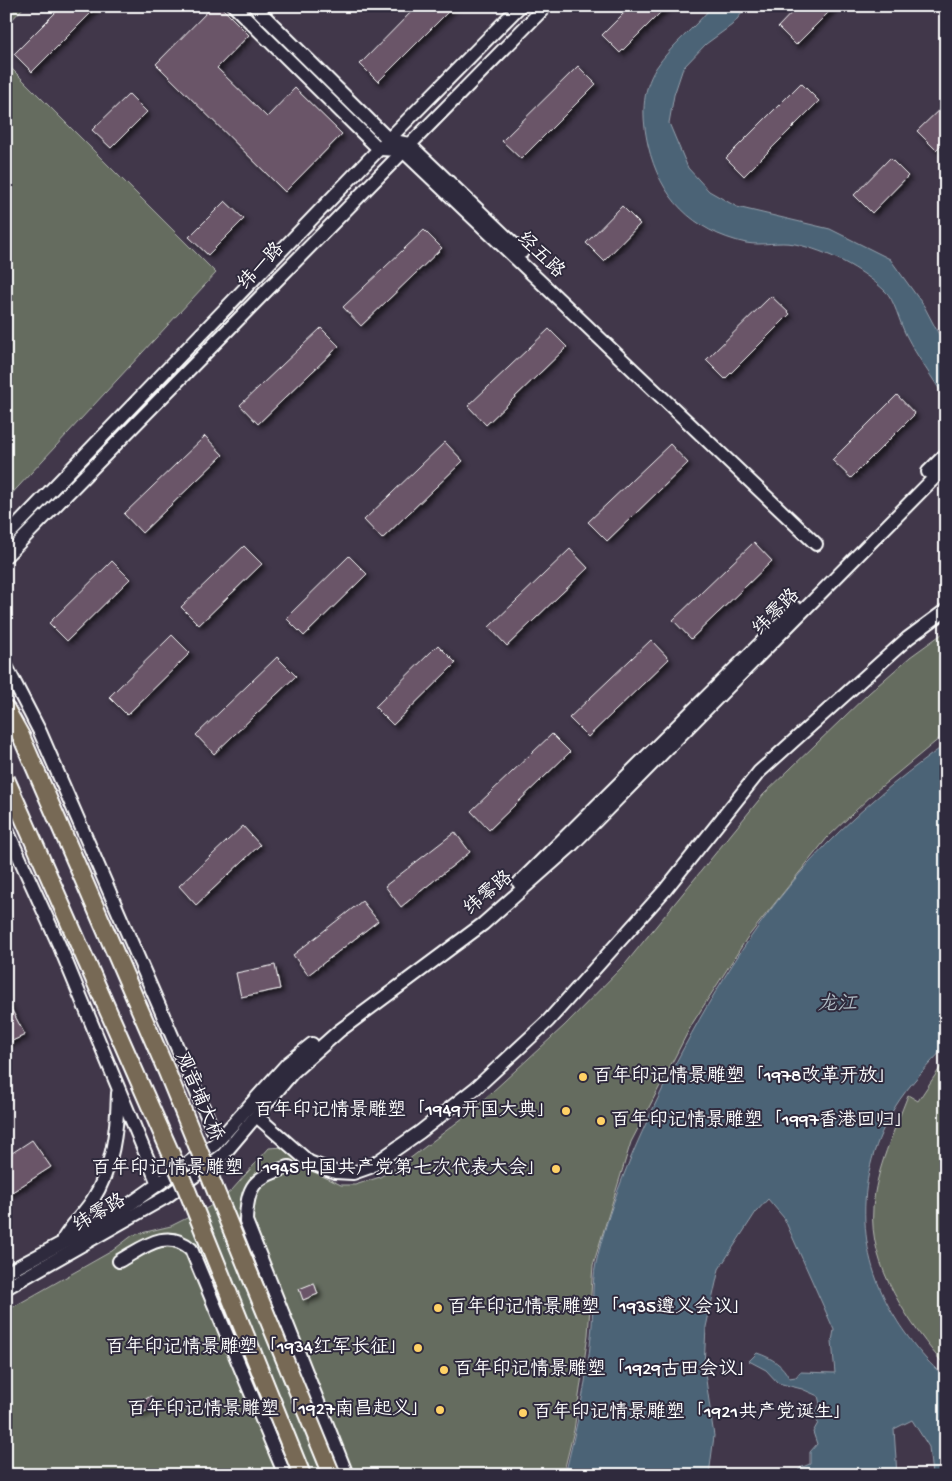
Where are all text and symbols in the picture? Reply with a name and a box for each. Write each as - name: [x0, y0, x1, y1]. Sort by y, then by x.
- street label: 经五路: [512, 227, 569, 284]
- street label: 纬一路: [233, 238, 290, 295]
- street label: 纬零路: [748, 584, 805, 641]
- street label: 纬零路: [459, 866, 518, 921]
- water label: 龙江: [817, 992, 858, 1017]
- street label: 观音埔大桥: [169, 1048, 228, 1145]
- place label: 百年印记情景雕塑「1978改革开放」: [593, 1065, 896, 1089]
- marker: 百年印记情景雕塑「1978改革开放」: [577, 1071, 589, 1083]
- place label: 百年印记情景雕塑「1949开国大典」: [254, 1099, 556, 1123]
- marker: 百年印记情景雕塑「1949开国大典」: [560, 1105, 572, 1117]
- place label: 百年印记情景雕塑「1997香港回归」: [611, 1109, 914, 1133]
- marker: 百年印记情景雕塑「1997香港回归」: [595, 1115, 607, 1127]
- place label: 百年印记情景雕塑「1945中国共产党第七次代表大会」: [92, 1157, 546, 1181]
- marker: 百年印记情景雕塑「1945中国共产党第七次代表大会」: [550, 1163, 562, 1175]
- street label: 纬零路: [69, 1189, 130, 1238]
- place label: 百年印记情景雕塑「1935遵义会议」: [448, 1296, 751, 1320]
- marker: 百年印记情景雕塑「1935遵义会议」: [432, 1302, 444, 1314]
- place label: 百年印记情景雕塑「1934红军长征」: [106, 1336, 408, 1360]
- marker: 百年印记情景雕塑「1934红军长征」: [412, 1342, 424, 1354]
- place label: 百年印记情景雕塑「1929古田会议」: [454, 1358, 756, 1382]
- marker: 百年印记情景雕塑「1929古田会议」: [438, 1364, 450, 1376]
- place label: 百年印记情景雕塑「1927南昌起义」: [128, 1398, 430, 1422]
- place label: 百年印记情景雕塑「1921共产党诞生」: [533, 1401, 852, 1425]
- marker: 百年印记情景雕塑「1927南昌起义」: [434, 1404, 446, 1416]
- marker: 百年印记情景雕塑「1921共产党诞生」: [517, 1407, 529, 1419]

